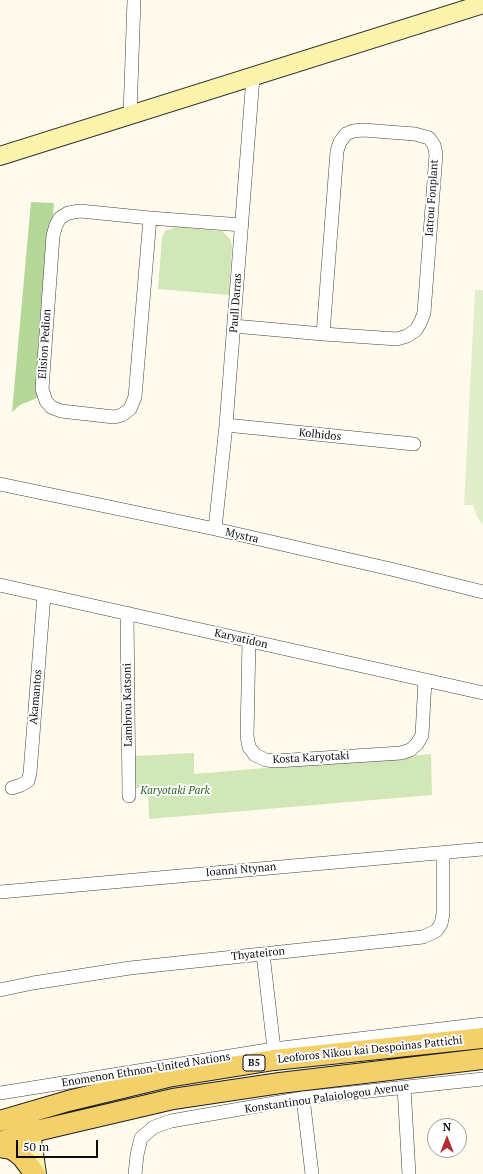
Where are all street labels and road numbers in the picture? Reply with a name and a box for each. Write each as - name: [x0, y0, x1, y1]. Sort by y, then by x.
- street label: Iatrou Fonplant: [423, 159, 441, 237]
- street label: Paull Darras: [227, 273, 245, 333]
- street label: Elision Pedion: [36, 309, 54, 379]
- street label: Kolhidos: [298, 426, 342, 444]
- street label: Mystra: [224, 526, 260, 546]
- street label: Karyatidon: [213, 626, 269, 652]
- street label: Lambrou Katsoni: [121, 663, 135, 747]
- street label: Akamantos: [27, 669, 45, 725]
- street label: Kosta Karyotaki: [272, 749, 350, 767]
- street label: Ioanni Ntynan: [205, 860, 277, 880]
- street label: Thyateiron: [230, 945, 286, 963]
- street label: Leoforos Nikou kai Despoinas Pattichi: [277, 1034, 463, 1066]
- street label: Enomenon Ethnon-United Nations: [61, 1050, 231, 1090]
- road number: B5: [243, 1055, 265, 1071]
- street label: Konstantinou Palaiologou Avenue: [244, 1080, 410, 1116]

